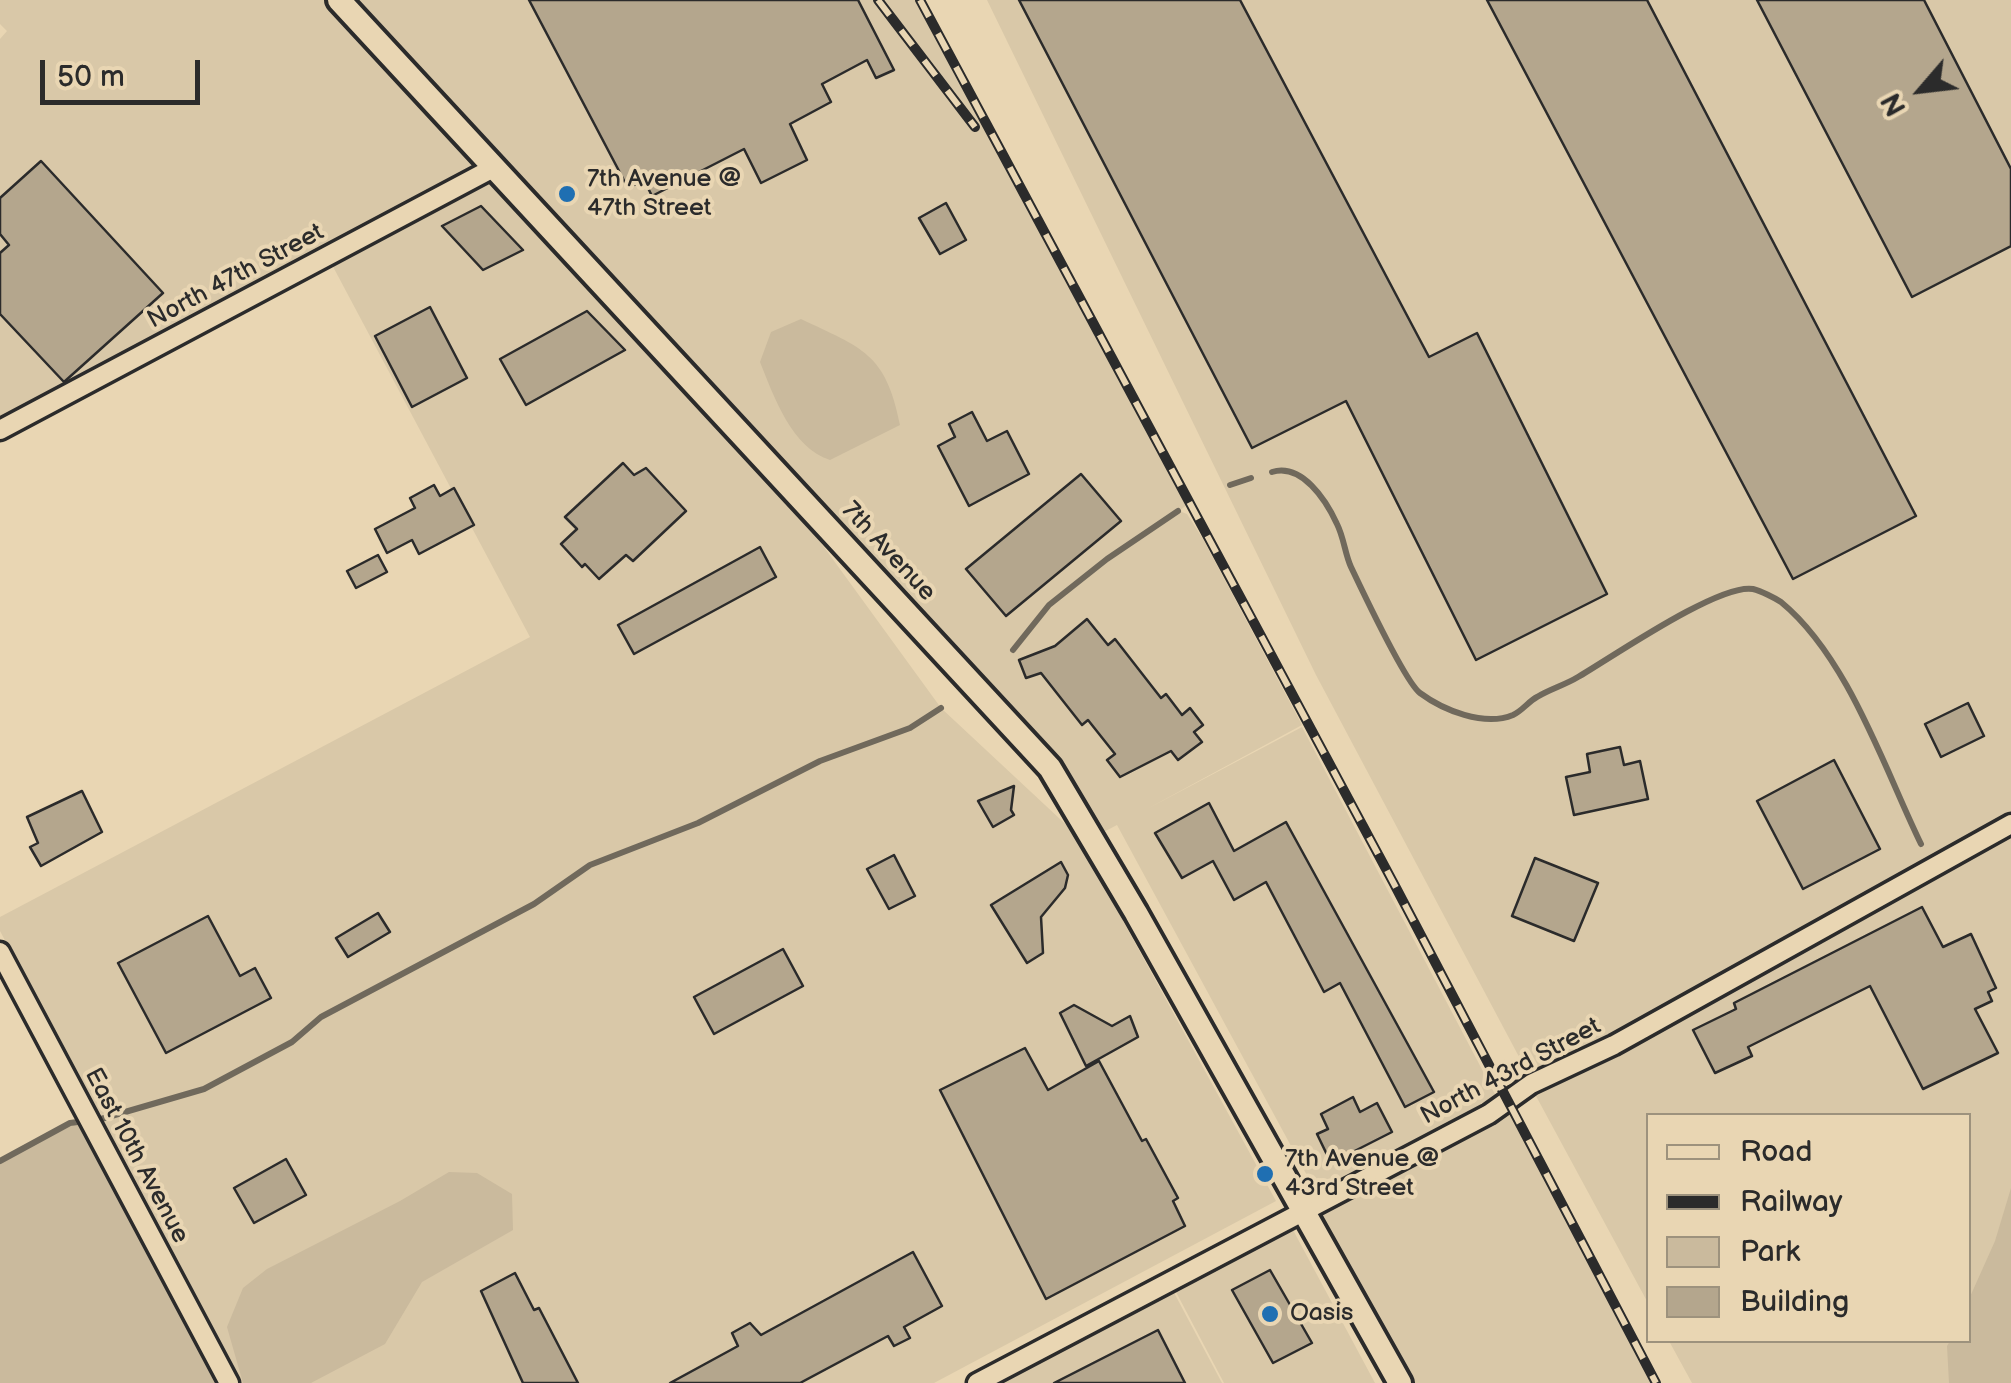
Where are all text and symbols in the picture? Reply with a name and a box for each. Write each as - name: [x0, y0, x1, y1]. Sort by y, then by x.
- scale bar: [45, 40, 205, 102]
- north arrow: [1871, 40, 1971, 140]
- text: 50 m: [57, 59, 125, 95]
- text: N: [1875, 87, 1914, 121]
- place label: 7th Avenue @ 47th Street: [587, 165, 741, 224]
- marker: 7th Avenue @ 47th Street: [556, 183, 578, 205]
- street label: North 47th Street: [143, 218, 329, 336]
- street label: 7th Avenue: [835, 496, 941, 608]
- street label: North 43rd Street: [1416, 1012, 1606, 1132]
- street label: East 10th Avenue: [77, 1063, 195, 1249]
- legend: [1646, 1113, 1971, 1343]
- text: Road: [1740, 1134, 1813, 1170]
- place label: 7th Avenue @ 43rd Street: [1285, 1145, 1439, 1204]
- marker: 7th Avenue @ 43rd Street: [1254, 1163, 1276, 1185]
- text: Railway: [1740, 1184, 1842, 1220]
- text: Park: [1740, 1234, 1800, 1270]
- text: Building: [1740, 1284, 1849, 1320]
- place label: Oasis: [1290, 1299, 1353, 1329]
- marker: Oasis: [1259, 1303, 1281, 1325]

